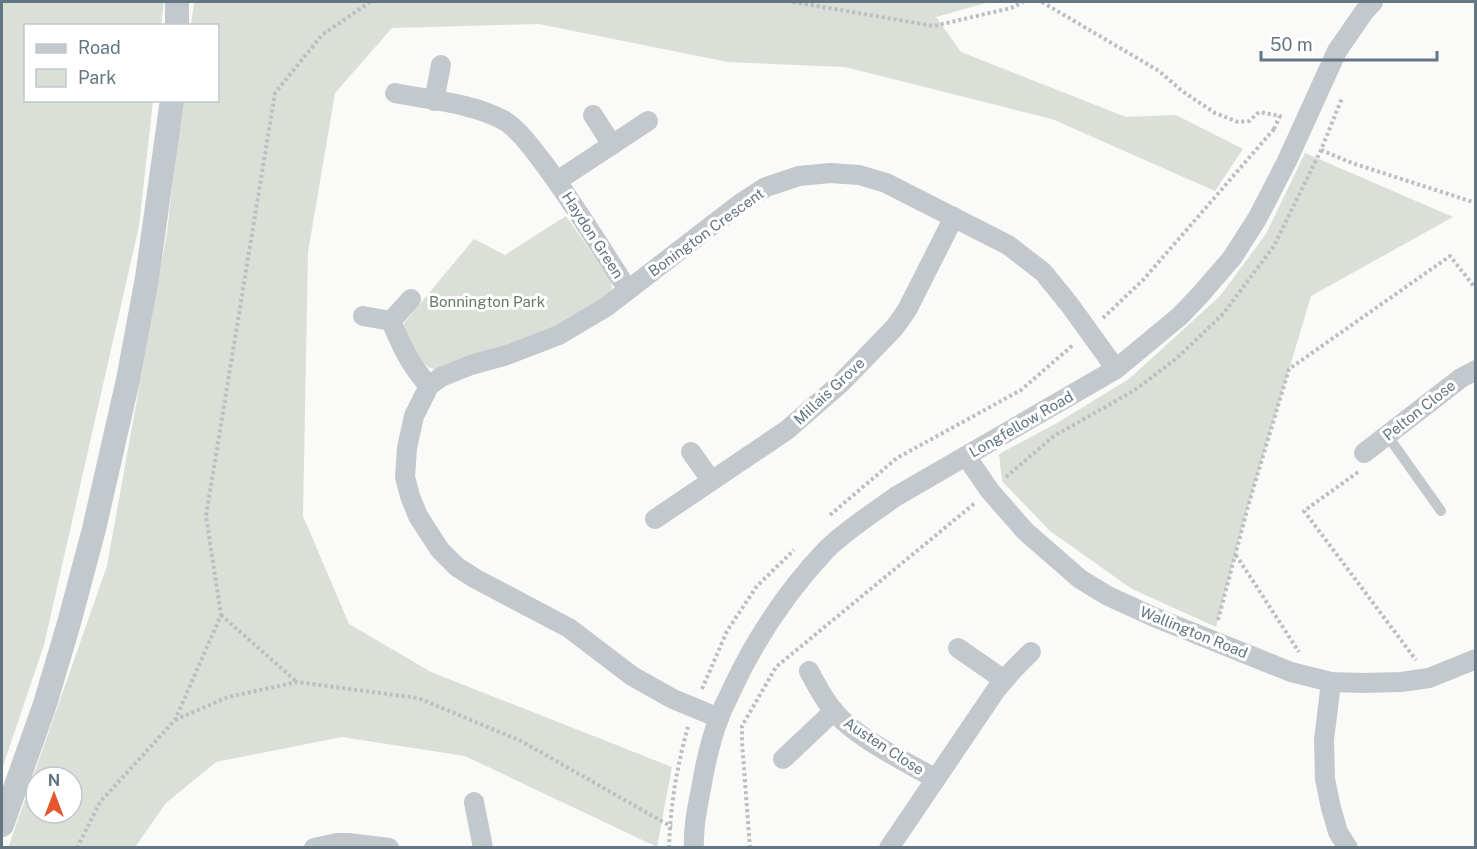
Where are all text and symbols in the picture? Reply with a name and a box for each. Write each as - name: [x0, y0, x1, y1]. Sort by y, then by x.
- legend: [24, 24, 219, 102]
- scale bar: [1261, 24, 1436, 62]
- text: 50 m: [1270, 34, 1313, 55]
- text: Road: [78, 37, 121, 58]
- text: Park: [78, 67, 116, 88]
- street label: Bonington Crescent: [645, 184, 767, 280]
- street label: Haydon Green: [559, 189, 627, 281]
- park label: Bonnington Park: [429, 293, 545, 310]
- street label: Millais Grove: [790, 354, 868, 428]
- street label: Pelton Close: [1379, 376, 1459, 444]
- street label: Longfellow Road: [966, 387, 1076, 461]
- street label: Wallington Road: [1138, 603, 1250, 661]
- street label: Austen Close: [841, 714, 927, 778]
- north arrow: [24, 765, 84, 825]
- text: N: [48, 771, 60, 790]

